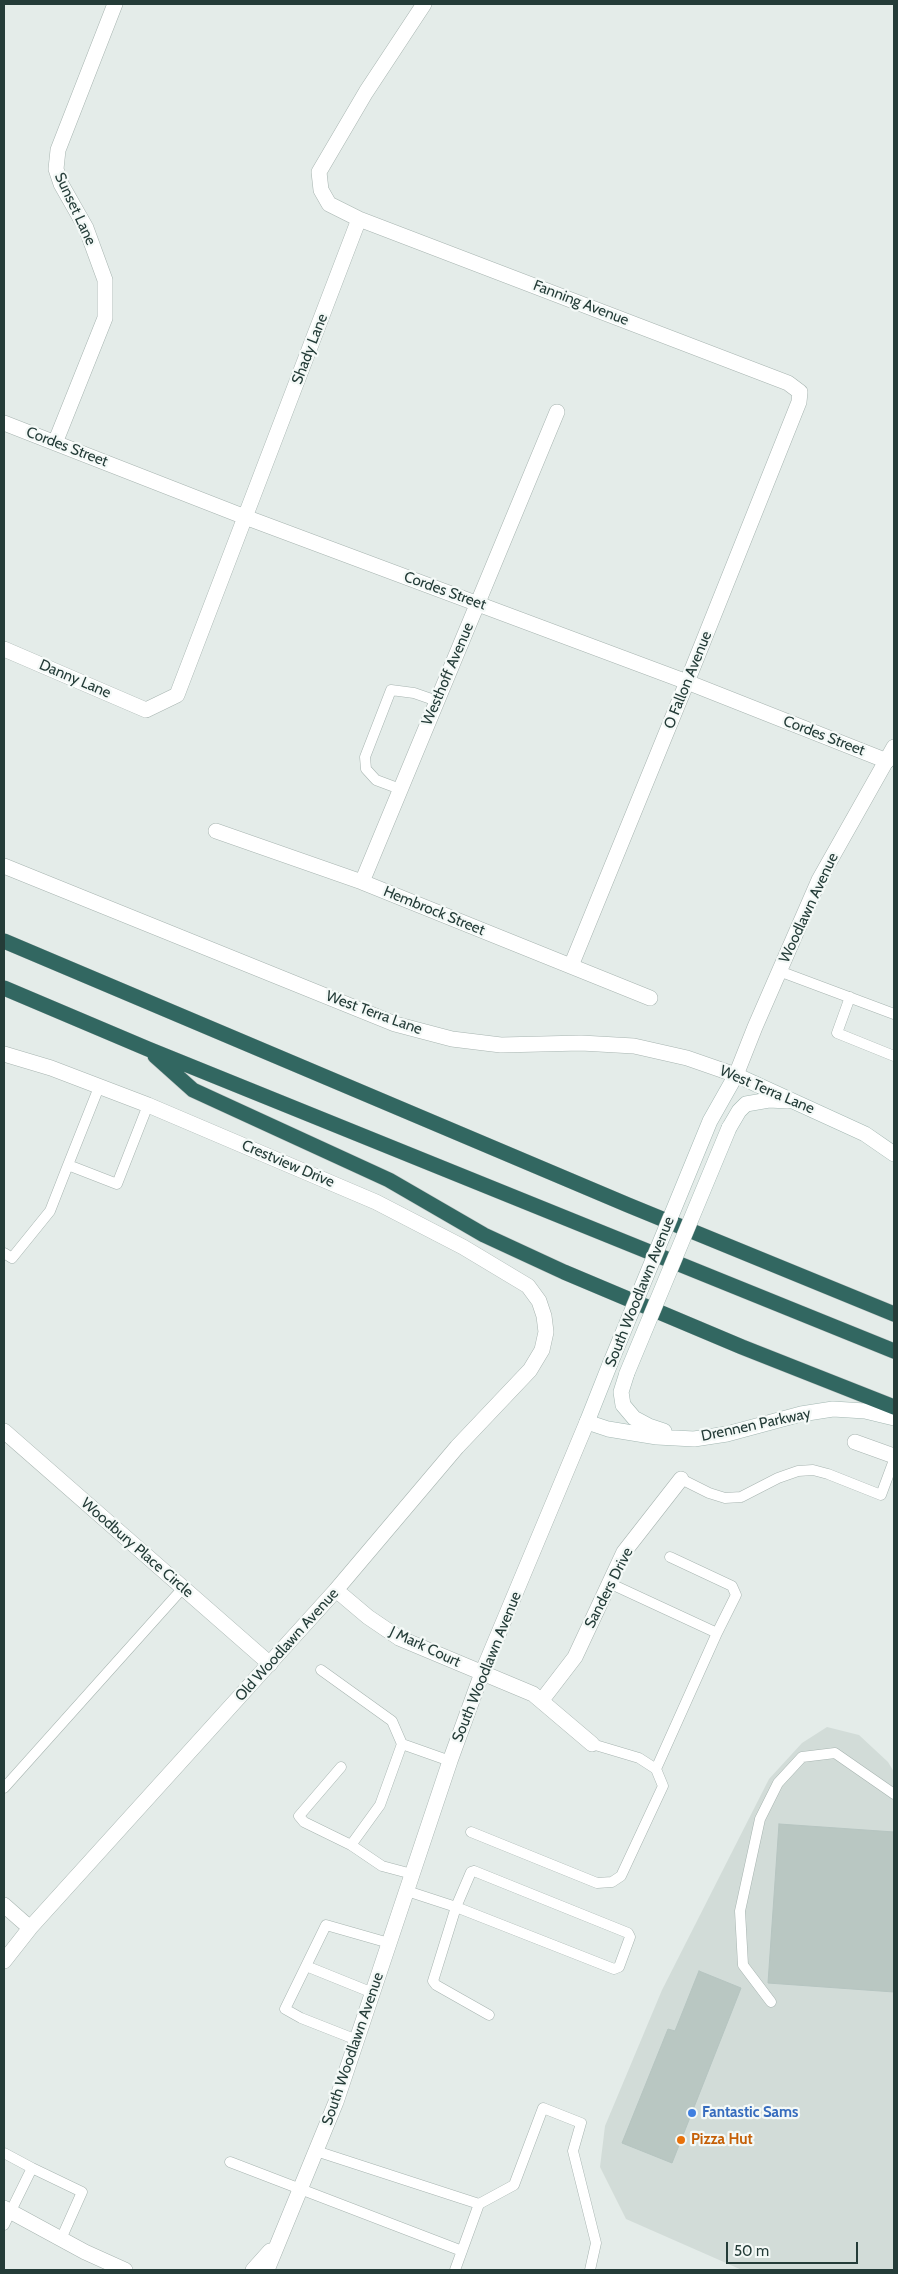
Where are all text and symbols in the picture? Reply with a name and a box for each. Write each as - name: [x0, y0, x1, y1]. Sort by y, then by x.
- street label: Sunset Lane: [50, 170, 100, 248]
- street label: Fanning Avenue: [531, 277, 631, 329]
- street label: Shady Lane: [288, 311, 332, 387]
- street label: Cordes Street: [24, 423, 110, 471]
- street label: Cordes Street: [402, 568, 488, 614]
- street label: Westhoff Avenue: [418, 620, 478, 728]
- street label: O Fallon Avenue: [660, 629, 716, 731]
- street label: Danny Lane: [36, 656, 114, 702]
- street label: Cordes Street: [781, 712, 867, 760]
- street label: Woodlawn Avenue: [776, 850, 842, 966]
- street label: Hembrock Street: [381, 882, 487, 940]
- street label: West Terra Lane: [323, 987, 425, 1039]
- street label: West Terra Lane: [717, 1062, 817, 1118]
- street label: Crestview Drive: [239, 1136, 337, 1192]
- street label: South Woodlawn Avenue: [602, 1214, 678, 1370]
- street label: Drennen Parkway: [700, 1405, 812, 1445]
- street label: Woodbury Place Circle: [77, 1494, 197, 1602]
- street label: Sanders Drive: [581, 1545, 637, 1631]
- street label: Old Woodlawn Avenue: [232, 1585, 342, 1705]
- street label: South Woodlawn Avenue: [449, 1589, 525, 1745]
- street label: J Mark Court: [387, 1623, 463, 1671]
- street label: South Woodlawn Avenue: [318, 1970, 388, 2128]
- place label: Fantastic Sams: [702, 2104, 798, 2122]
- marker: Fantastic Sams: [686, 2107, 698, 2119]
- place label: Pizza Hut: [691, 2131, 753, 2149]
- marker: Pizza Hut: [675, 2134, 687, 2146]
- scale bar: [728, 2232, 860, 2264]
- text: 50 m: [734, 2242, 769, 2260]

